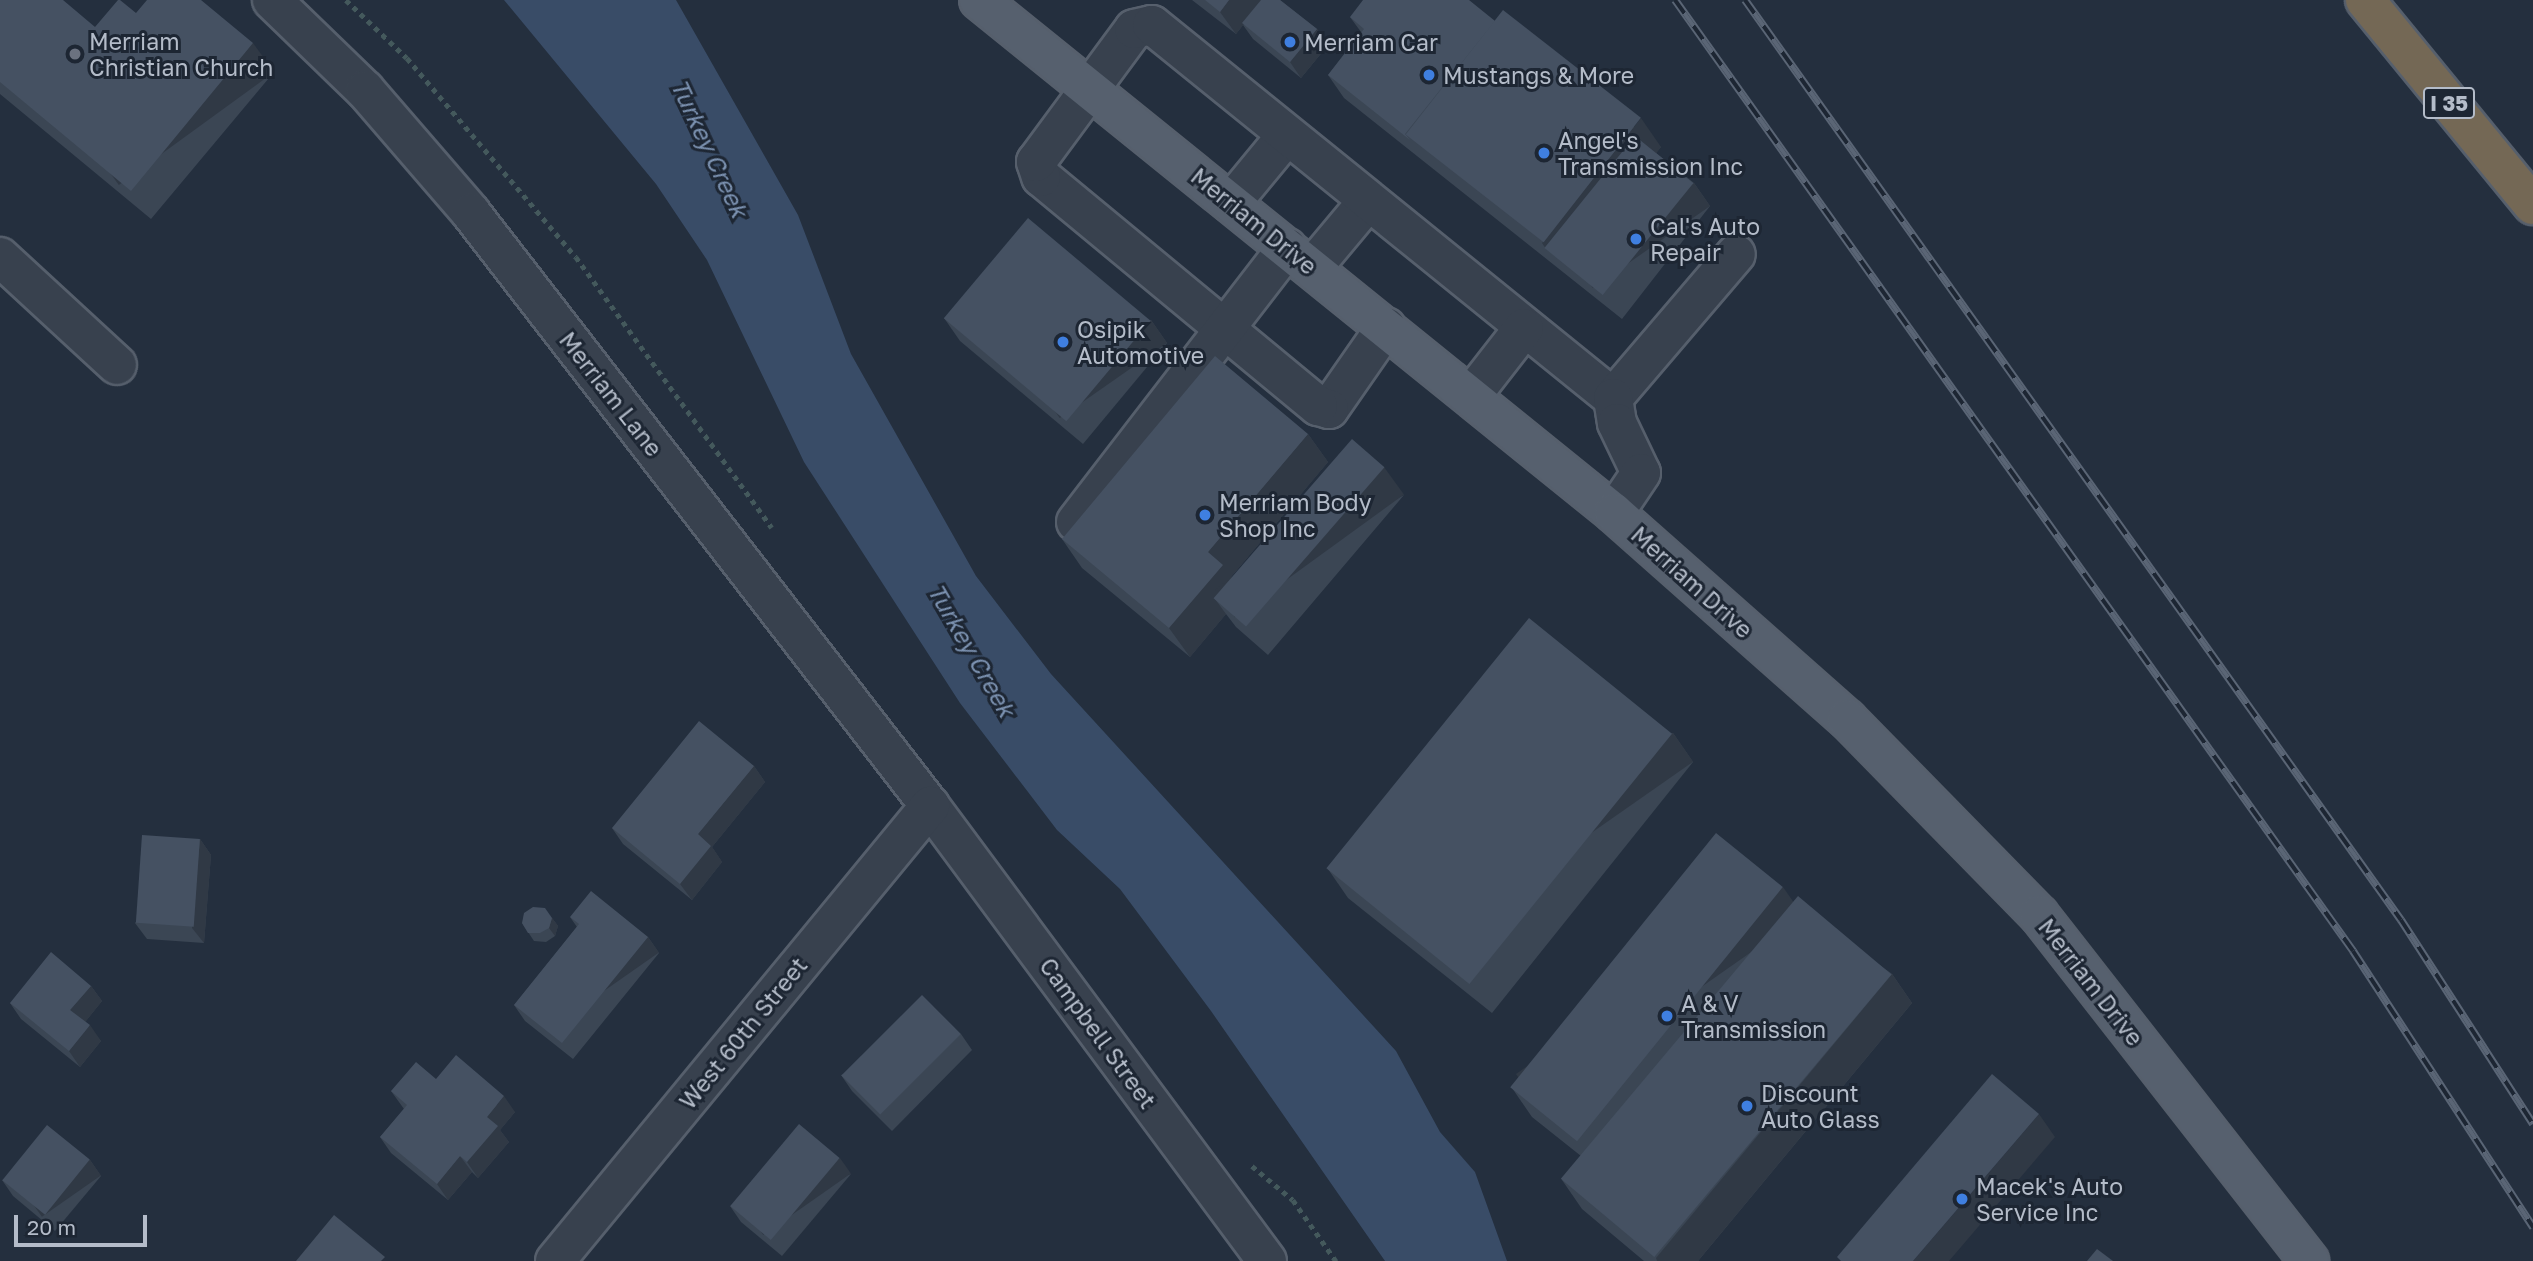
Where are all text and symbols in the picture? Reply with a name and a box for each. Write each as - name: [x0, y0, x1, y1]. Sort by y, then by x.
- place label: Merriam Christian Church: [89, 27, 273, 81]
- place label: Merriam Car: [1304, 28, 1438, 56]
- marker: Merriam Car: [1282, 34, 1298, 50]
- marker: Merriam Christian Church: [67, 46, 83, 62]
- place label: Mustangs & More: [1443, 61, 1634, 89]
- marker: Mustangs & More: [1421, 67, 1437, 83]
- water label: Turkey Creek: [665, 74, 755, 222]
- road number: I 35: [2423, 86, 2475, 120]
- place label: Angel's Transmission Inc: [1558, 126, 1743, 180]
- marker: Angel's Transmission Inc: [1536, 145, 1552, 161]
- street label: Merriam Drive: [1186, 162, 1322, 280]
- place label: Cal's Auto Repair: [1650, 212, 1760, 266]
- marker: Cal's Auto Repair: [1628, 231, 1644, 247]
- place label: Osipik Automotive: [1077, 315, 1204, 369]
- street label: Merriam Lane: [554, 326, 668, 462]
- marker: Osipik Automotive: [1055, 334, 1071, 350]
- place label: Merriam Body Shop Inc: [1219, 488, 1372, 542]
- marker: Merriam Body Shop Inc: [1197, 507, 1213, 523]
- street label: Merriam Drive: [1626, 520, 1758, 644]
- water label: Turkey Creek: [922, 578, 1022, 722]
- street label: Merriam Drive: [2033, 913, 2149, 1051]
- street label: West 60th Street: [673, 952, 813, 1114]
- street label: Campbell Street: [1034, 952, 1162, 1114]
- place label: A & V Transmission: [1681, 989, 1826, 1043]
- marker: A & V Transmission: [1659, 1008, 1675, 1024]
- place label: Discount Auto Glass: [1761, 1079, 1880, 1133]
- marker: Discount Auto Glass: [1739, 1098, 1755, 1114]
- place label: Macek's Auto Service Inc: [1976, 1172, 2123, 1226]
- marker: Macek's Auto Service Inc: [1954, 1191, 1970, 1207]
- scale bar: [18, 1202, 150, 1246]
- text: 20 m: [27, 1214, 76, 1240]

